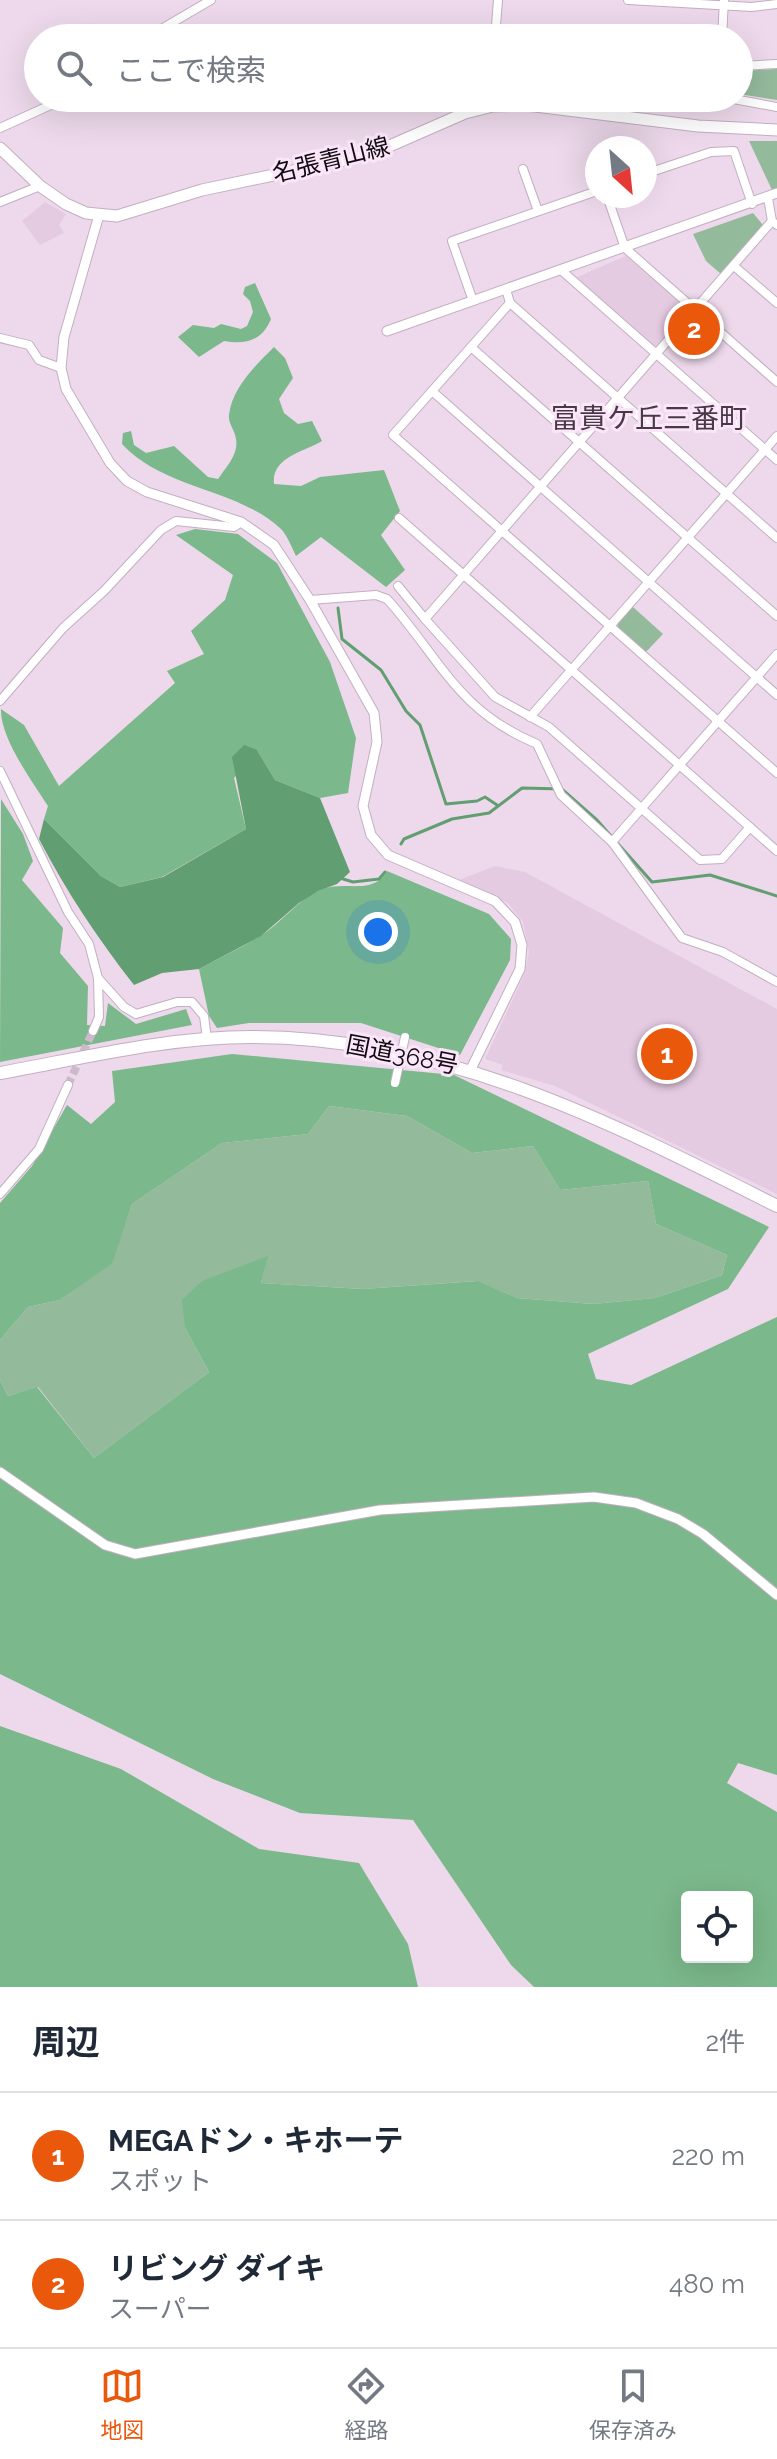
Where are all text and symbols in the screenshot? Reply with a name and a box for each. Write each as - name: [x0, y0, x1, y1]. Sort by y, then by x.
- search box: [24, 24, 753, 112]
- icon: search: [52, 46, 96, 90]
- text: ここで検索: [116, 53, 266, 88]
- street label: 名張青山線: [269, 131, 393, 188]
- north arrow: [585, 136, 657, 208]
- pin: 2: [668, 299, 720, 359]
- district label: 富貴ケ丘三番町: [551, 402, 747, 435]
- your location: [358, 912, 398, 952]
- pin: 1: [641, 1024, 693, 1084]
- street label: 国道368号: [344, 1029, 461, 1080]
- map controls: [681, 1891, 753, 1963]
- button: locate: [681, 1891, 753, 1963]
- text: 周辺: [32, 2022, 100, 2062]
- text: 2件: [705, 2027, 745, 2057]
- text: MEGAドン・キホーテ: [108, 2123, 404, 2158]
- text: 1: [52, 2141, 64, 2171]
- text: 220 m: [671, 2141, 745, 2171]
- text: スポット: [108, 2166, 212, 2196]
- text: リビング ダイキ: [108, 2251, 325, 2286]
- text: 2: [51, 2269, 65, 2299]
- text: 480 m: [669, 2269, 745, 2299]
- text: スーパー: [108, 2294, 212, 2324]
- tab: 地図: [100, 2364, 144, 2444]
- tab: 経路: [344, 2364, 389, 2444]
- tab: 保存済み: [589, 2364, 677, 2444]

